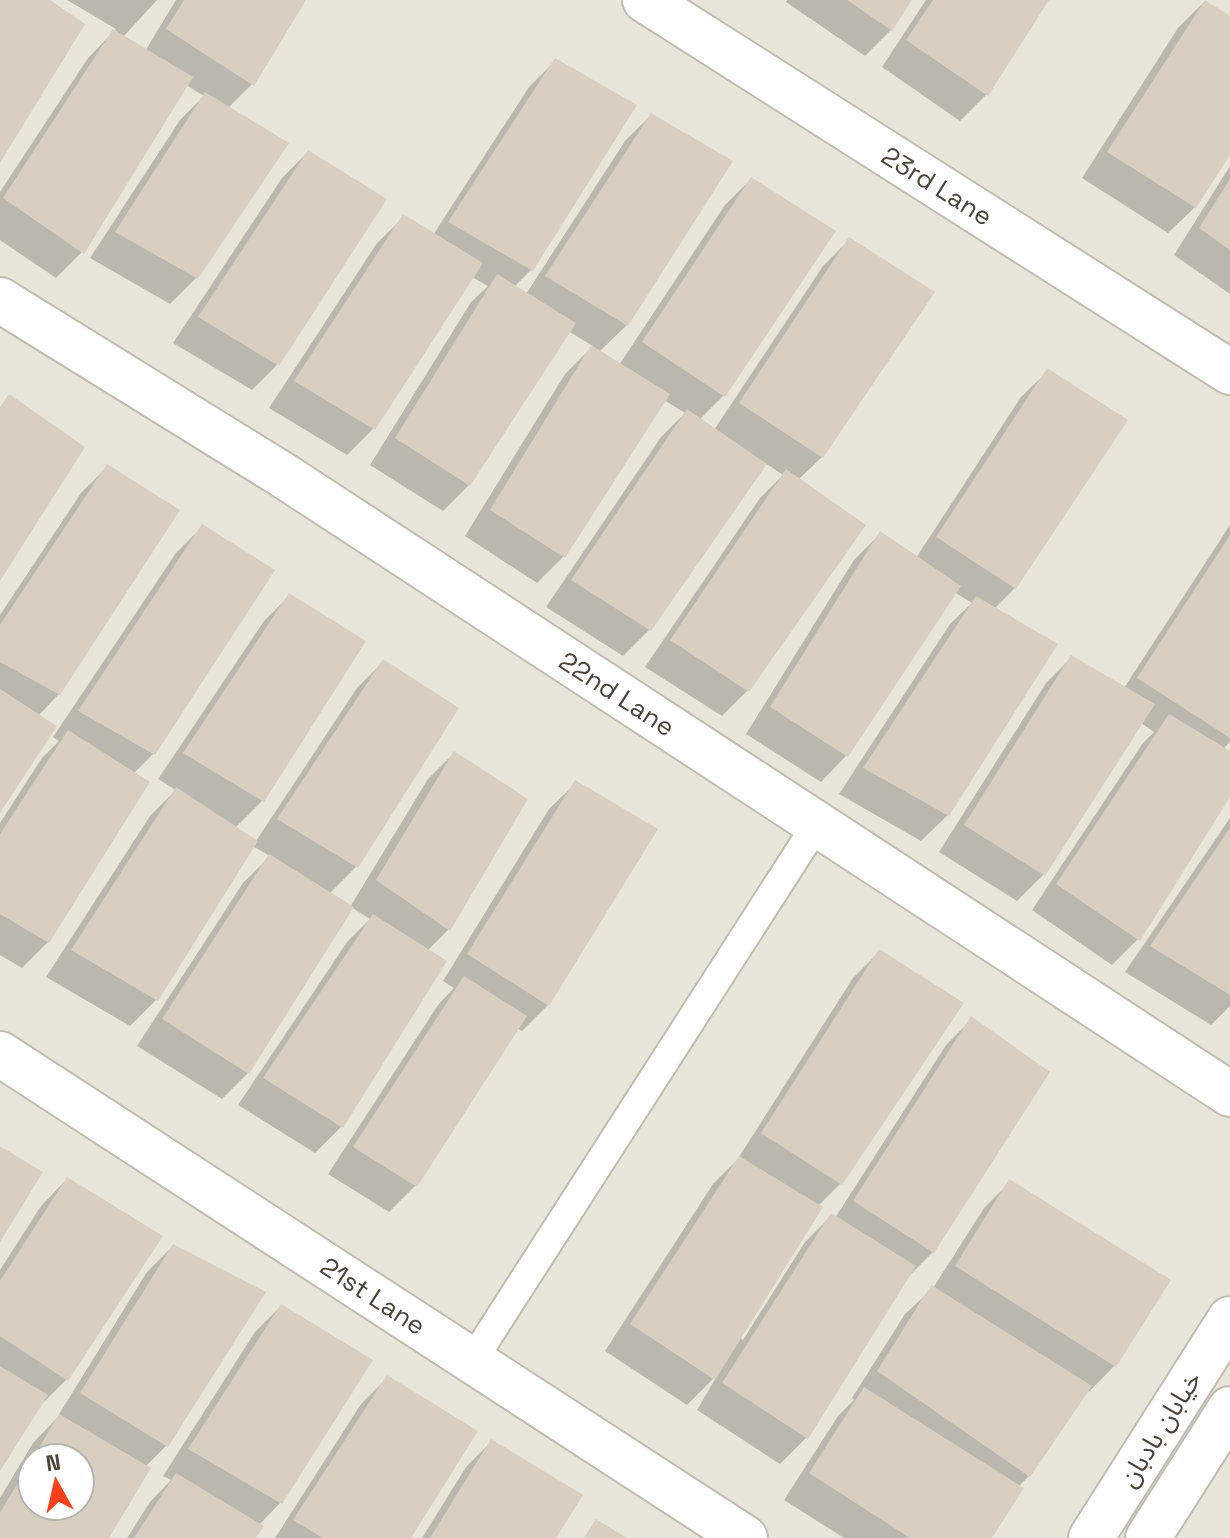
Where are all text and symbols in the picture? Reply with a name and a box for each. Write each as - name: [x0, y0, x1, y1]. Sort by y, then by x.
- street label: 23rd Lane: [875, 139, 999, 233]
- street label: 22nd Lane: [553, 644, 681, 744]
- street label: 21st Lane: [314, 1249, 432, 1343]
- street label: خیابان بادبان: [1111, 1364, 1209, 1494]
- north arrow: [16, 1442, 96, 1522]
- text: N: [44, 1447, 62, 1477]

